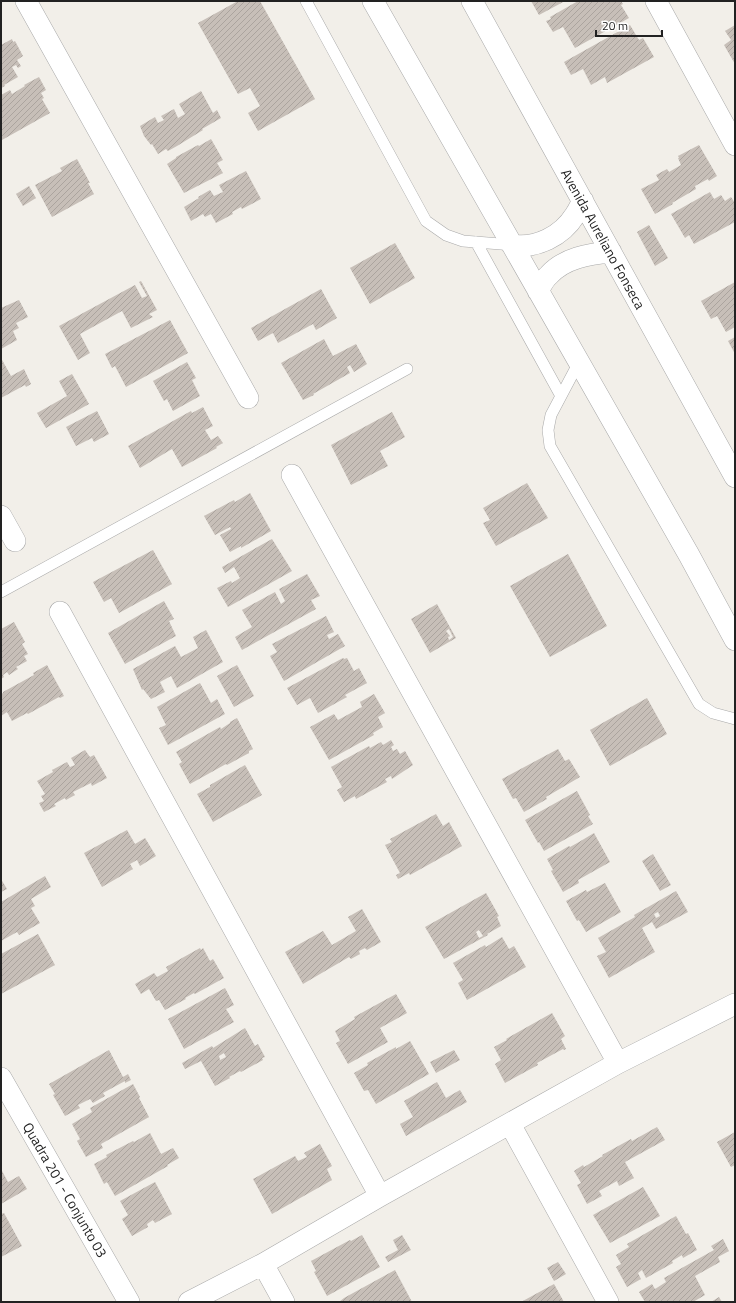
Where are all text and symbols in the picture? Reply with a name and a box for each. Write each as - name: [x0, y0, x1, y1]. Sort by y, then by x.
- scale bar: [596, 12, 662, 38]
- text: 20 m: [602, 16, 628, 35]
- street label: Avenida Aureliano Fonseca: [556, 165, 651, 313]
- street label: Quadra 201 - Conjunto 03: [18, 1118, 113, 1261]

